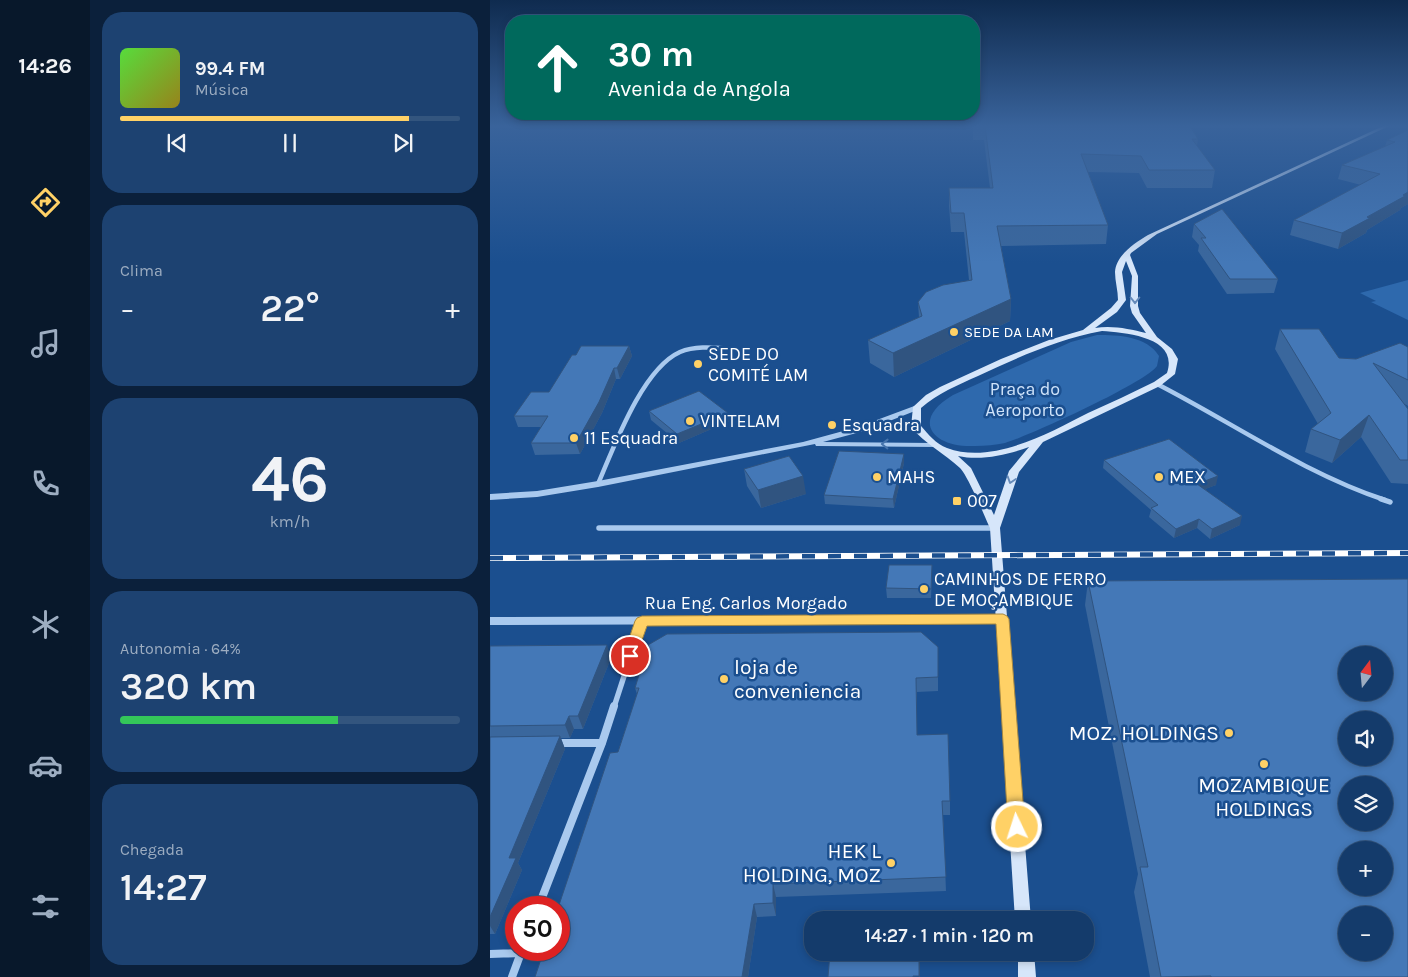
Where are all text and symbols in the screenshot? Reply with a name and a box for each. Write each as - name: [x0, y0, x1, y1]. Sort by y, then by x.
- text: 30 m: [608, 34, 694, 75]
- icon: ahead: [525, 35, 590, 100]
- text: 14:26: [18, 53, 72, 79]
- text: 99.4 FM: [195, 58, 265, 80]
- text: Avenida de Angola: [608, 76, 791, 102]
- text: Música: [195, 80, 248, 99]
- icon: previous: [163, 129, 191, 157]
- icon: pause: [276, 129, 304, 157]
- icon: next: [389, 129, 417, 157]
- icon: directions: [28, 185, 63, 220]
- text: Clima: [120, 261, 163, 280]
- text: 22°: [260, 286, 320, 331]
- text: −: [120, 292, 135, 325]
- text: +: [445, 292, 460, 325]
- one-way arrow: [1130, 297, 1140, 305]
- place label: SEDE DA LAM: [964, 323, 1054, 341]
- icon: music: [28, 326, 63, 361]
- marker: SEDE DA LAM: [948, 326, 960, 338]
- place label: SEDE DO COMITÉ LAM: [708, 343, 808, 386]
- marker: SEDE DO COMITÉ LAM: [692, 358, 704, 370]
- park label: Praça do Aeroporto: [985, 378, 1065, 421]
- place label: VINTELAM: [700, 410, 781, 432]
- place label: Esquadra: [842, 414, 920, 436]
- marker: VINTELAM: [684, 415, 696, 427]
- marker: Esquadra: [826, 419, 838, 431]
- place label: 11 Esquadra: [584, 427, 678, 449]
- marker: 11 Esquadra: [568, 432, 580, 444]
- one-way arrow: [881, 439, 889, 450]
- text: 46: [251, 441, 329, 517]
- icon: phone: [28, 466, 63, 501]
- place label: MAHS: [887, 466, 936, 488]
- place label: MEX: [1169, 466, 1206, 488]
- marker: MAHS: [871, 471, 883, 483]
- marker: MEX: [1153, 471, 1165, 483]
- one-way arrow: [1006, 476, 1016, 484]
- place label: 007: [967, 490, 997, 512]
- marker: 007: [951, 495, 963, 507]
- text: km/h: [270, 512, 310, 531]
- place label: CAMINHOS DE FERRO DE MOÇAMBIQUE: [934, 568, 1106, 611]
- marker: CAMINHOS DE FERRO DE MOÇAMBIQUE: [918, 583, 930, 595]
- street label: Rua Eng. Carlos Morgado: [645, 592, 847, 614]
- icon: climate: [28, 607, 63, 642]
- pin: [609, 635, 651, 677]
- text: Autonomia · 64%: [120, 639, 241, 658]
- icon: arrive: [616, 642, 644, 670]
- north arrow: [1338, 646, 1392, 701]
- map controls: [1338, 646, 1393, 961]
- place label: loja de conveniencia: [734, 655, 861, 703]
- text: 320 km: [120, 664, 257, 709]
- marker: loja de conveniencia: [718, 673, 730, 685]
- button: sound: [1338, 711, 1393, 766]
- place label: MOZ. HOLDINGS: [1069, 721, 1219, 745]
- marker: MOZ. HOLDINGS: [1223, 727, 1235, 739]
- icon: car: [28, 748, 63, 783]
- marker: MOZAMBIQUE HOLDINGS: [1258, 758, 1270, 770]
- place label: MOZAMBIQUE HOLDINGS: [1198, 773, 1330, 821]
- button: layers: [1338, 776, 1393, 831]
- position arrow: [990, 800, 1042, 852]
- place label: HEK L HOLDING, MOZ: [743, 839, 881, 887]
- text: Chegada: [120, 840, 184, 859]
- button: +: [1338, 841, 1393, 896]
- marker: HEK L HOLDING, MOZ: [885, 857, 897, 869]
- text: 14:27: [120, 865, 207, 910]
- icon: filters: [28, 889, 63, 924]
- speed limit sign: 50: [505, 896, 570, 961]
- button: −: [1338, 906, 1393, 961]
- text: 14:27 · 1 min · 120 m: [864, 925, 1034, 947]

